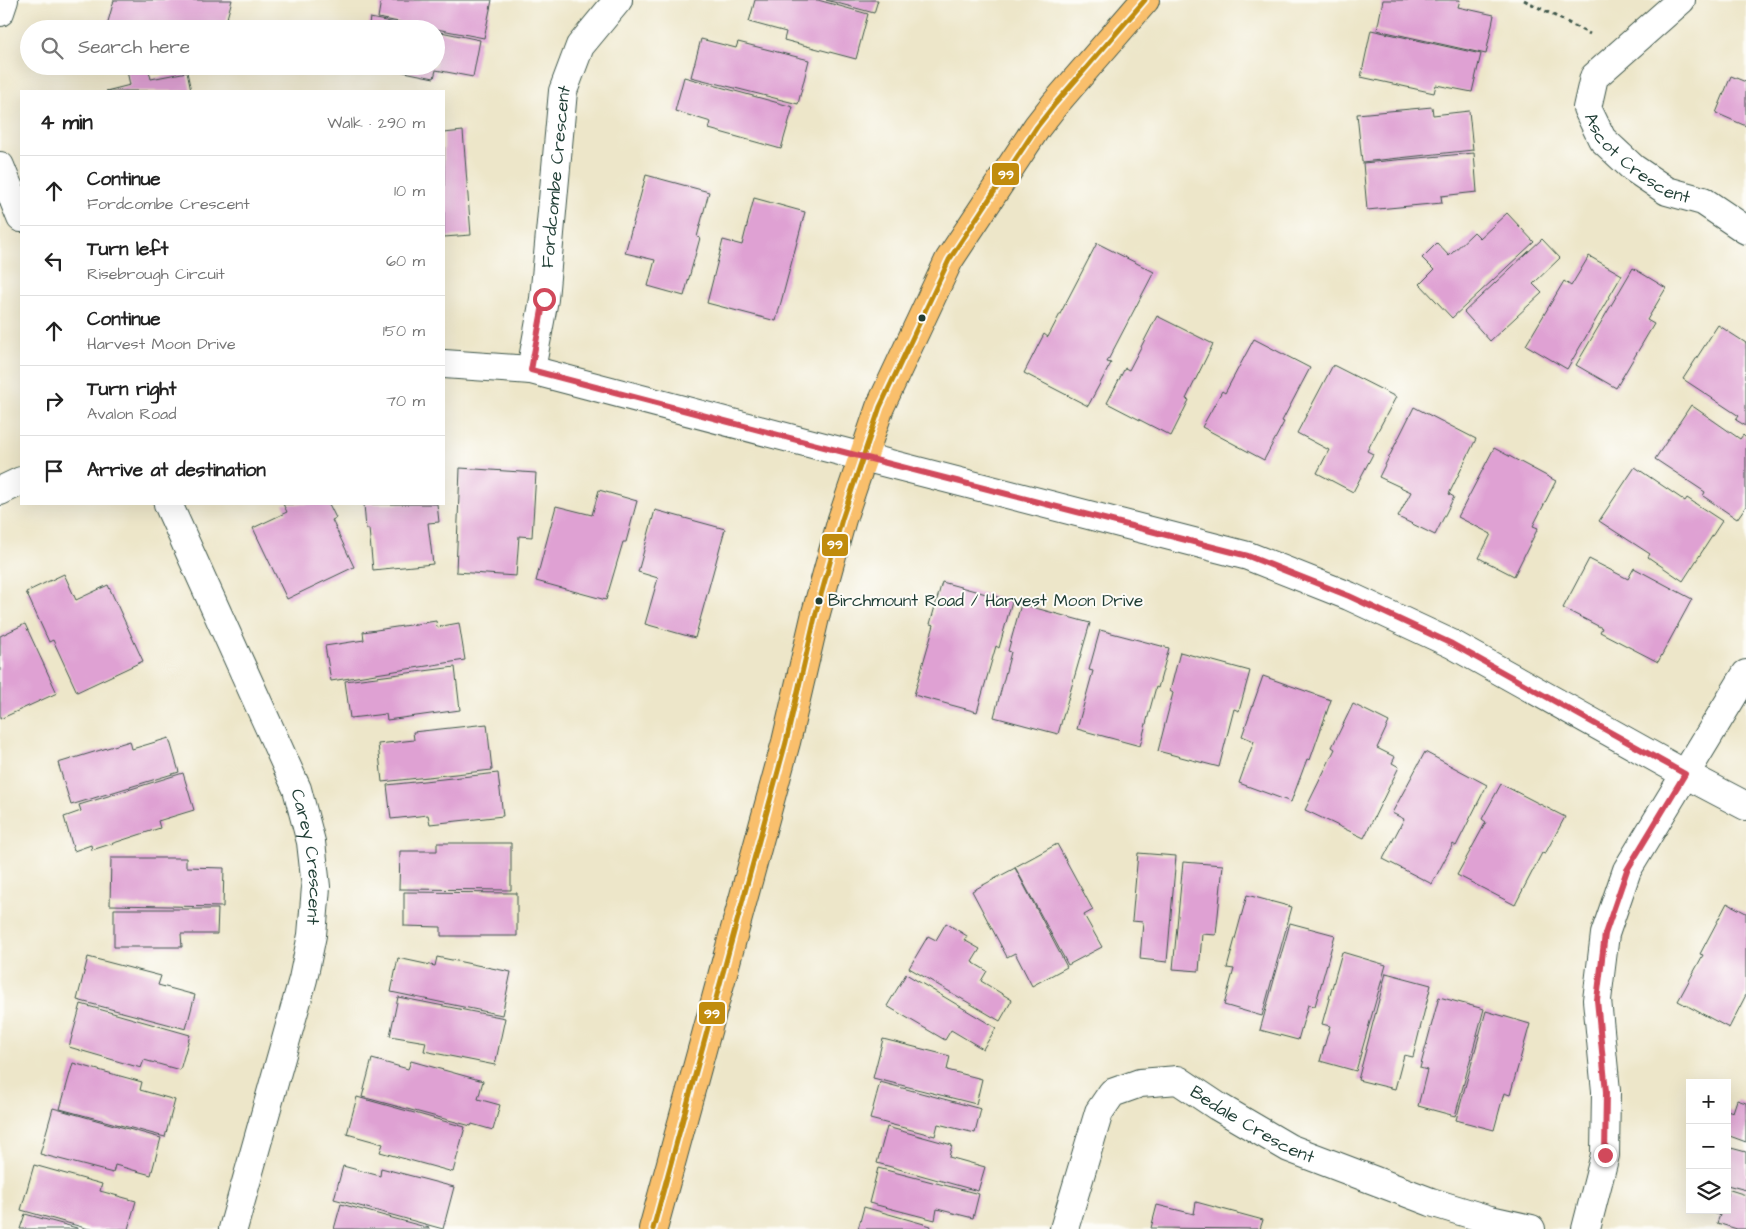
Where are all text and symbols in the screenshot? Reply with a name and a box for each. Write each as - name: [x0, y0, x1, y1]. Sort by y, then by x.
- search box: [20, 20, 445, 75]
- icon: search: [38, 34, 66, 62]
- text: Search here: [78, 34, 190, 61]
- street label: Fordcombe Crescent: [534, 81, 577, 269]
- text: 4 min: [40, 108, 93, 137]
- street label: Ascot Crescent: [1578, 108, 1694, 210]
- text: Walk · 290 m: [327, 112, 425, 134]
- line badge: 99: [991, 162, 1020, 186]
- text: 99: [998, 165, 1014, 185]
- text: Continue: [87, 166, 161, 193]
- icon: ahead: [40, 177, 68, 205]
- text: 10 m: [394, 180, 425, 202]
- text: Fordcombe Crescent: [87, 193, 250, 215]
- text: Turn left: [87, 236, 168, 263]
- icon: left: [40, 247, 68, 275]
- text: 60 m: [386, 250, 425, 272]
- text: Risebrough Circuit: [87, 263, 225, 285]
- route start: [533, 288, 556, 311]
- text: Continue: [87, 306, 161, 333]
- unlabelled marker: [917, 313, 927, 323]
- icon: ahead: [40, 317, 68, 345]
- text: 150 m: [383, 320, 425, 342]
- text: Harvest Moon Drive: [87, 333, 236, 355]
- text: Turn right: [87, 376, 176, 403]
- icon: right: [40, 387, 68, 415]
- text: 70 m: [386, 390, 425, 412]
- text: Avalon Road: [87, 403, 176, 425]
- icon: arrive: [40, 457, 68, 485]
- text: Arrive at destination: [87, 457, 266, 484]
- line badge: 99: [821, 533, 849, 557]
- text: 99: [827, 535, 843, 555]
- place label: Birchmount Road / Harvest Moon Drive: [828, 589, 1143, 613]
- marker: Birchmount Road / Harvest Moon Drive: [814, 596, 824, 606]
- street label: Carey Crescent: [285, 786, 328, 927]
- line badge: 99: [698, 1001, 726, 1025]
- text: 99: [704, 1004, 720, 1024]
- street label: Bedale Crescent: [1185, 1079, 1319, 1169]
- map controls: [1686, 1079, 1731, 1214]
- button: +: [1686, 1079, 1731, 1124]
- button: −: [1686, 1124, 1731, 1169]
- route end: [1594, 1144, 1617, 1167]
- button: layers: [1686, 1169, 1731, 1214]

